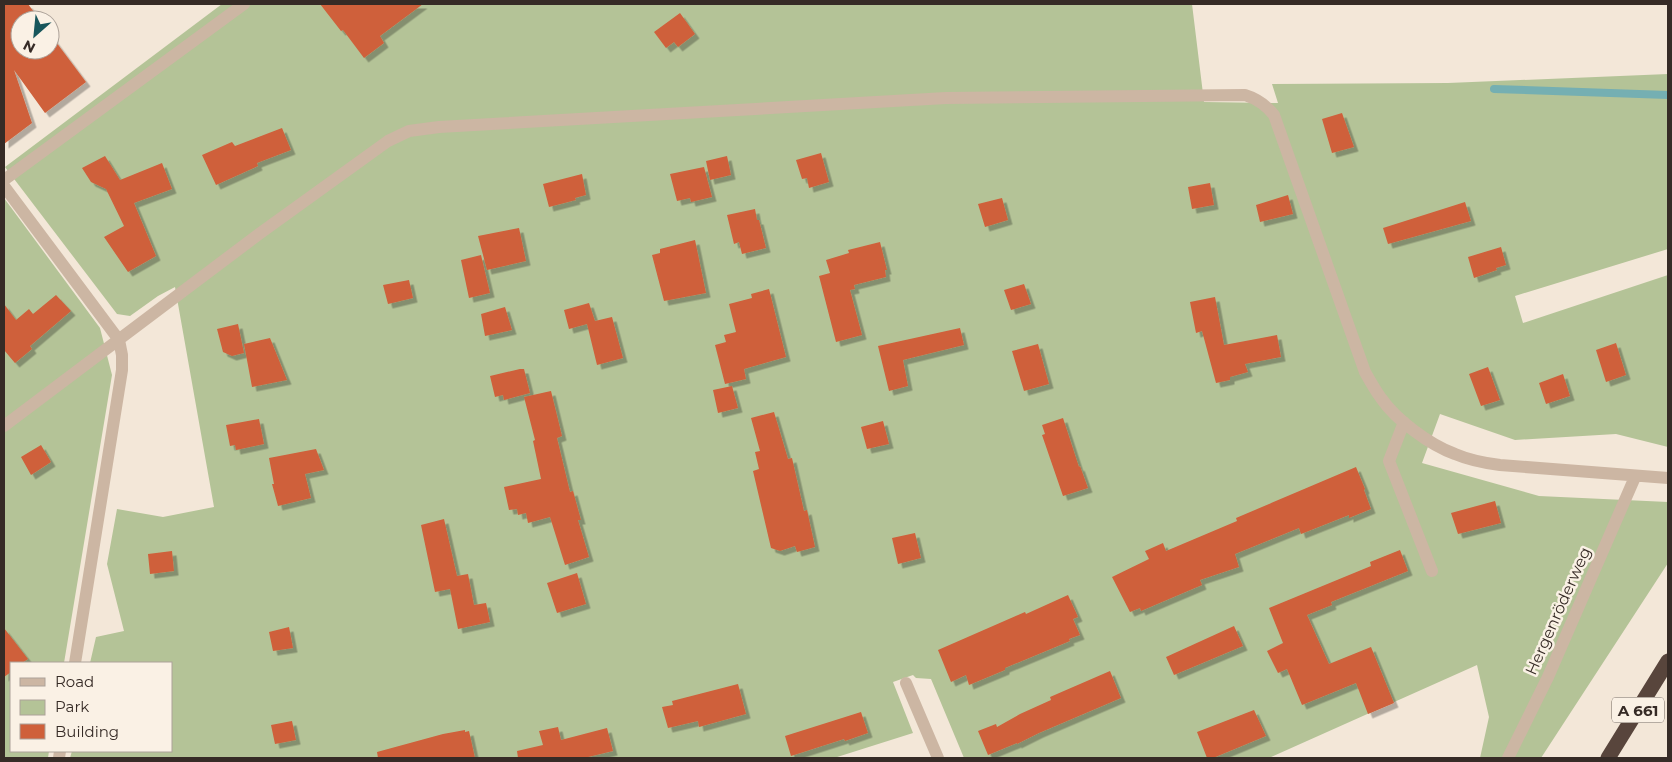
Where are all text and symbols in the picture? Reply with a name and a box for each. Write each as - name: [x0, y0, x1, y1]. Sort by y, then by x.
- north arrow: [10, 10, 60, 60]
- text: N: [20, 36, 38, 57]
- street label: Hergenröderweg: [1521, 544, 1595, 678]
- legend: [10, 662, 172, 752]
- text: Road: [55, 672, 94, 691]
- text: Park: [55, 697, 89, 716]
- road number: A 661: [1612, 698, 1664, 722]
- text: Building: [55, 722, 119, 741]

